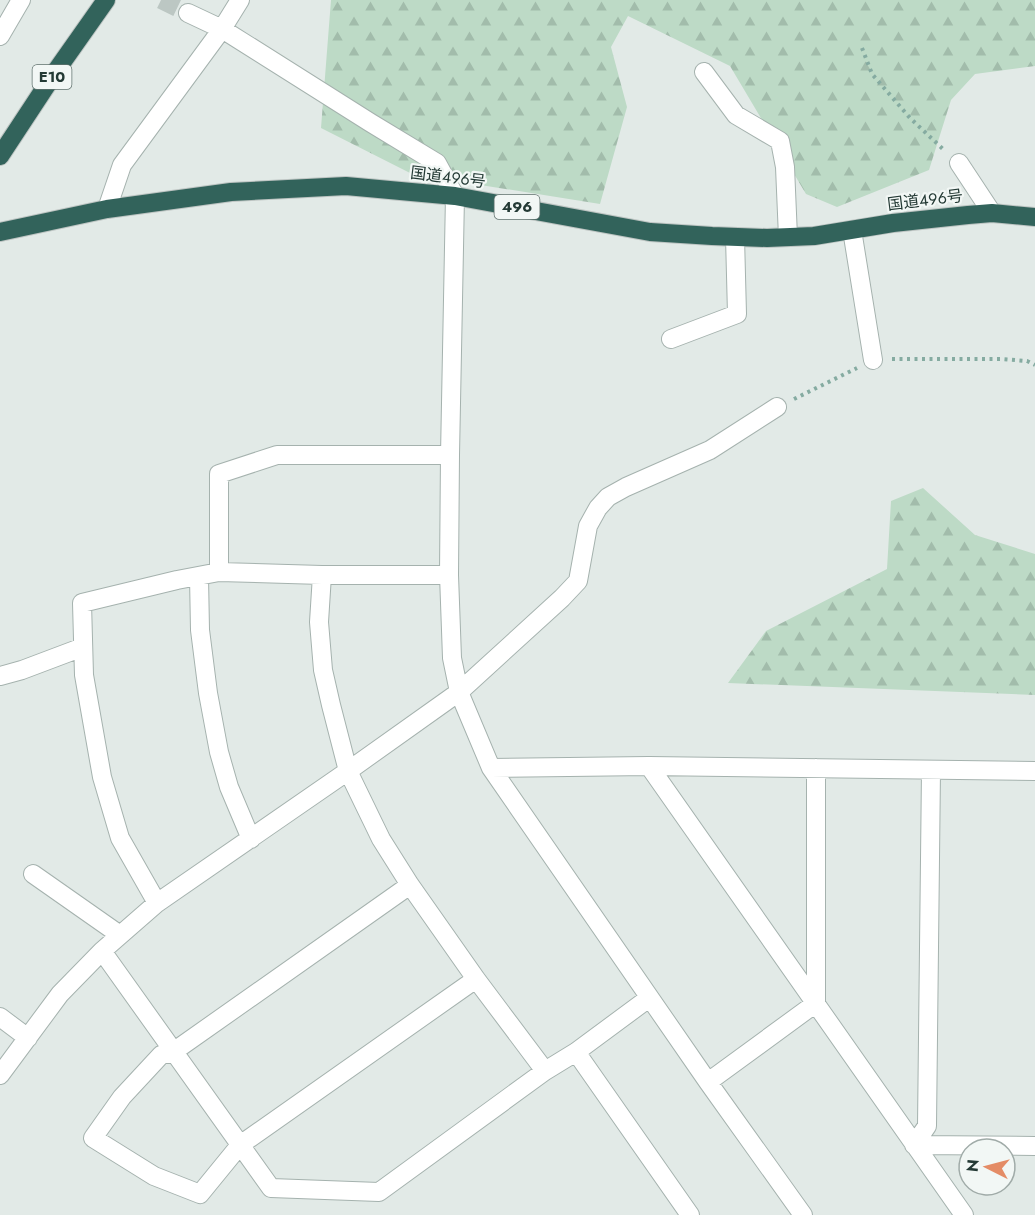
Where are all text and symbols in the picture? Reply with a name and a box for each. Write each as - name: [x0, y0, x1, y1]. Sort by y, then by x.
- road number: E10: [32, 65, 72, 89]
- street label: 国道496号: [409, 161, 487, 193]
- street label: 国道496号: [886, 184, 964, 216]
- road number: 496: [494, 195, 540, 219]
- north arrow: [957, 1137, 1017, 1197]
- text: N: [960, 1158, 985, 1173]

